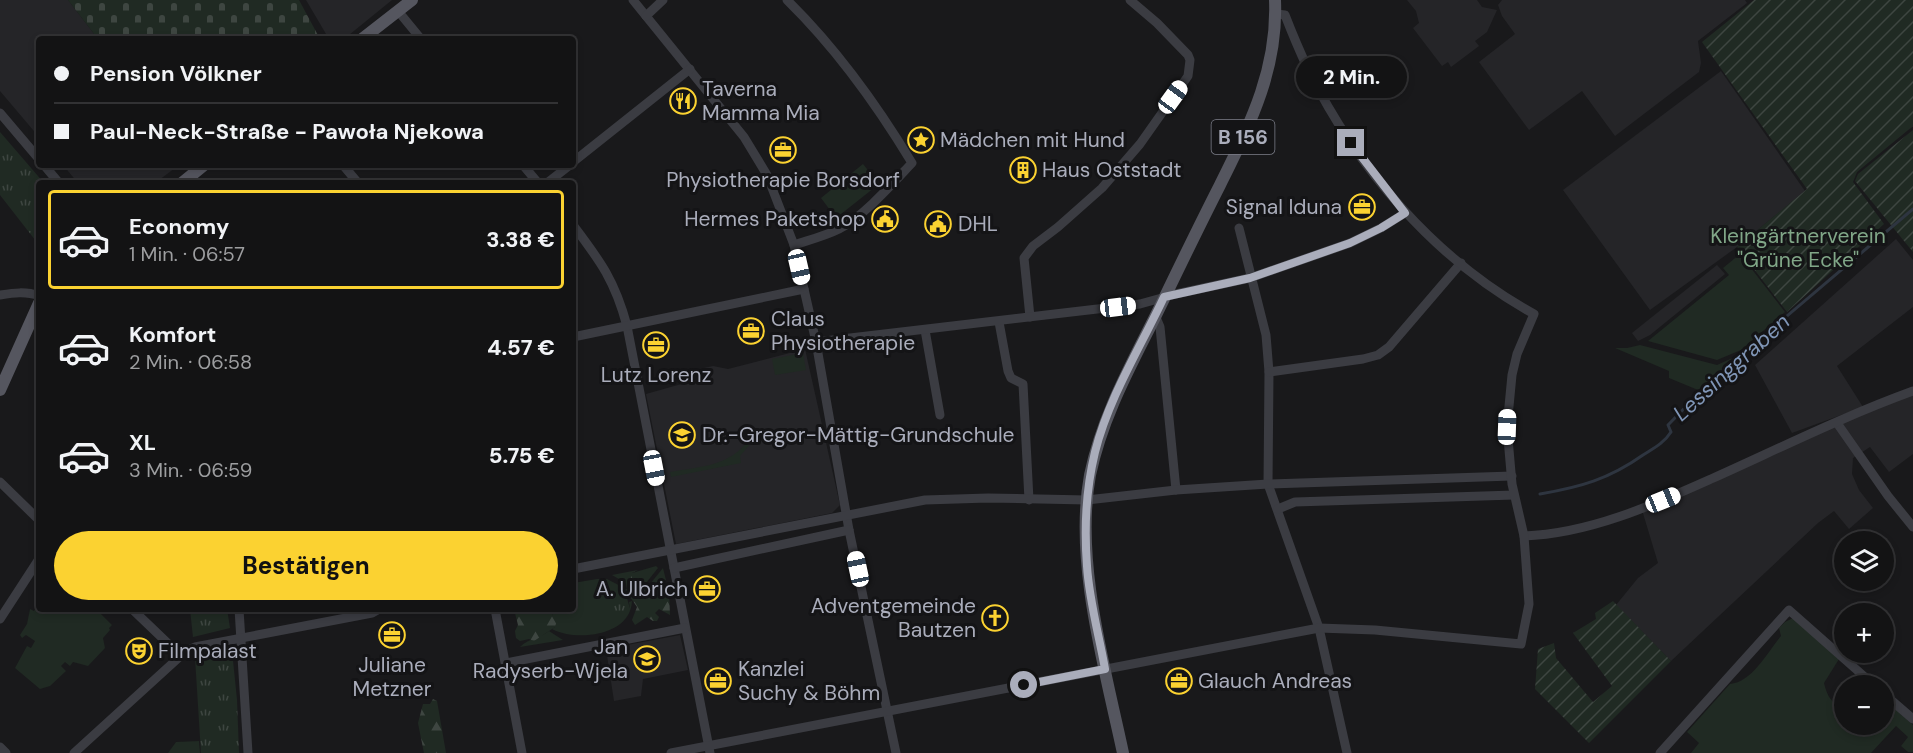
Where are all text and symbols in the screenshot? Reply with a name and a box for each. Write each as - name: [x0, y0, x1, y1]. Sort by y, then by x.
- callout: 2 Min.: [1296, 56, 1406, 98]
- text: Pension Völkner: [90, 59, 262, 88]
- text: 2 Min.: [1323, 64, 1380, 90]
- place label: Taverna Mamma Mia: [702, 75, 820, 127]
- car: [1155, 77, 1191, 117]
- restaurant icon: Taverna Mamma Mia: [668, 86, 698, 116]
- text: Paul-Neck-Straße - Pawoła Njekowa: [90, 117, 484, 146]
- road number: B 156: [1212, 120, 1274, 154]
- place icon: Mädchen mit Hund: [906, 125, 936, 155]
- place label: Mädchen mit Hund: [940, 126, 1125, 154]
- route end: [1337, 129, 1364, 156]
- office icon: Physiotherapie Borsdorf: [768, 135, 798, 165]
- building icon: Haus Oststadt: [1008, 155, 1038, 185]
- place label: Haus Oststadt: [1042, 156, 1182, 184]
- place label: Physiotherapie Borsdorf: [666, 166, 900, 194]
- office icon: Signal Iduna: [1347, 192, 1377, 222]
- place label: Signal Iduna: [1226, 193, 1342, 221]
- public building icon: Hermes Paketshop: [870, 204, 900, 234]
- place label: Hermes Paketshop: [684, 205, 866, 233]
- public building icon: DHL: [923, 209, 953, 239]
- place label: DHL: [958, 210, 998, 238]
- text: Economy: [129, 212, 229, 241]
- icon: car: [57, 213, 111, 267]
- park label: Kleingärtnerverein "Grüne Ecke": [1710, 222, 1886, 274]
- text: 3.38 €: [486, 225, 555, 254]
- text: 1 Min. · 06:57: [129, 241, 245, 267]
- car: [786, 247, 812, 287]
- car: [1099, 296, 1137, 318]
- place label: Claus Physiotherapie: [771, 305, 915, 357]
- water label: Lessinggraben: [1667, 307, 1796, 427]
- office icon: Claus Physiotherapie: [736, 316, 766, 346]
- text: Komfort: [129, 320, 216, 349]
- icon: car: [57, 321, 111, 375]
- office icon: Lutz Lorenz: [641, 330, 671, 360]
- text: 4.57 €: [487, 333, 555, 362]
- text: 2 Min. · 06:58: [129, 349, 252, 375]
- place label: Lutz Lorenz: [601, 361, 711, 389]
- car: [1497, 409, 1517, 445]
- school or university icon: Dr.-Gregor-Mättig-Grundschule: [667, 420, 697, 450]
- place label: Dr.-Gregor-Mättig-Grundschule: [702, 421, 1015, 449]
- text: XL: [129, 428, 156, 457]
- icon: car: [57, 429, 111, 483]
- text: 5.75 €: [489, 441, 555, 470]
- car: [642, 449, 666, 487]
- text: 3 Min. · 06:59: [129, 457, 252, 483]
- car: [1643, 485, 1683, 515]
- button: Bestätigen: [54, 531, 558, 600]
- map controls: [1834, 531, 1894, 735]
- button: layers: [1834, 531, 1894, 591]
- car: [845, 550, 871, 588]
- office icon: A. Ulbrich: [692, 574, 722, 604]
- place label: A. Ulbrich: [596, 575, 688, 603]
- place label: Adventgemeinde Bautzen: [811, 592, 976, 644]
- church icon: Adventgemeinde Bautzen: [980, 603, 1010, 633]
- button: +: [1834, 603, 1894, 663]
- office icon: Juliane Metzner: [377, 620, 407, 650]
- place label: Jan Radyserb-Wjela: [473, 633, 628, 685]
- theatre icon: Filmpalast: [124, 636, 154, 666]
- place label: Filmpalast: [158, 637, 257, 665]
- school or university icon: Jan Radyserb-Wjela: [632, 644, 662, 674]
- place label: Juliane Metzner: [353, 651, 432, 703]
- place label: Kanzlei Suchy & Böhm: [738, 655, 880, 707]
- office icon: Kanzlei Suchy & Böhm: [703, 666, 733, 696]
- office icon: Glauch Andreas: [1164, 666, 1194, 696]
- place label: Glauch Andreas: [1198, 667, 1352, 695]
- route start: [1010, 671, 1037, 698]
- button: −: [1834, 675, 1894, 735]

